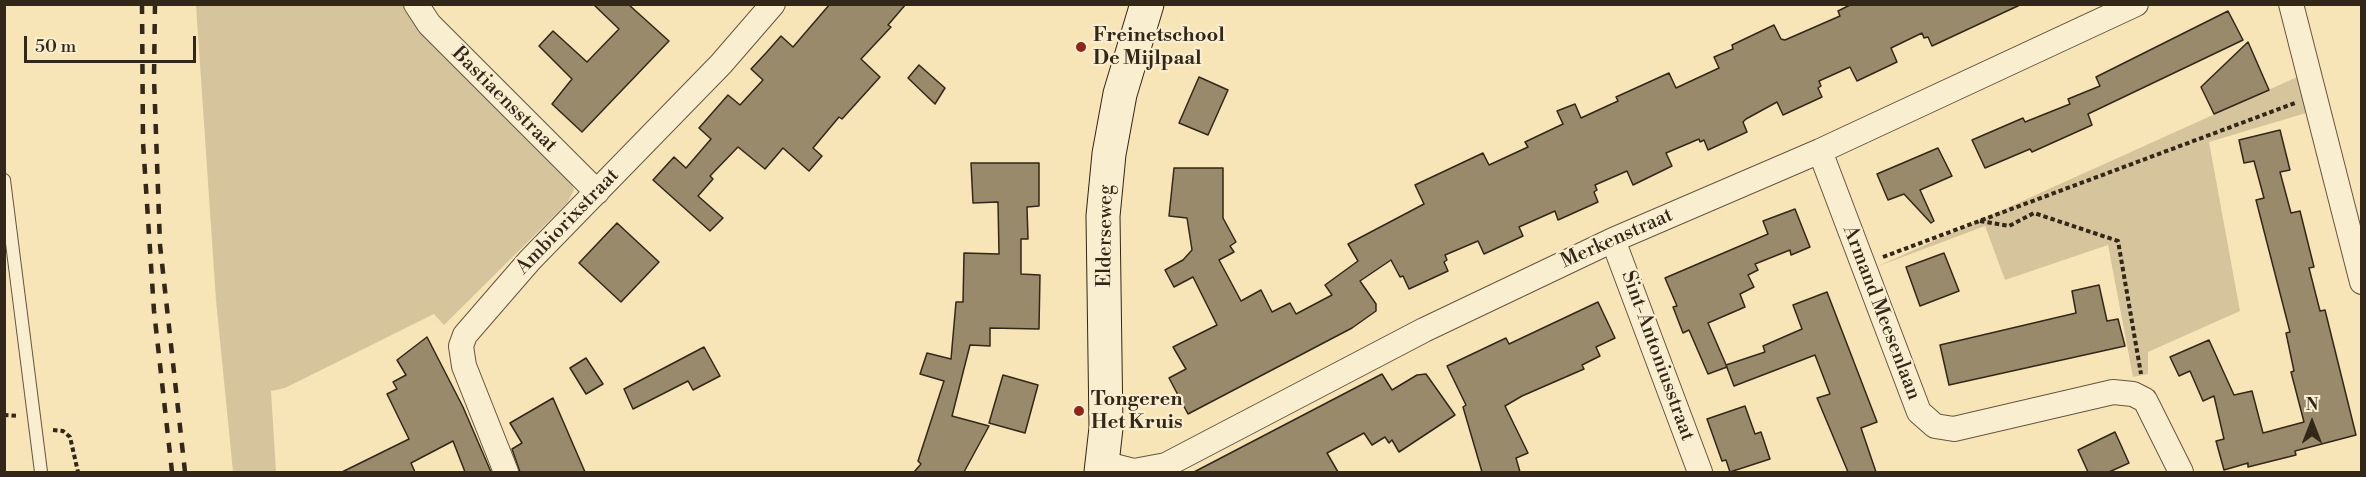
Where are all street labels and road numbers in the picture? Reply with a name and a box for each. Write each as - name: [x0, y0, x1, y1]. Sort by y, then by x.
- street label: Bastiaensstraat: [446, 42, 562, 158]
- street label: Ambiorixstraat: [511, 164, 625, 280]
- street label: Elderseweg: [1093, 184, 1119, 288]
- street label: Merkenstraat: [1557, 204, 1677, 274]
- street label: Armand Meesenlaan: [1837, 223, 1925, 403]
- street label: Sint-Antoniusstraat: [1615, 268, 1699, 444]

